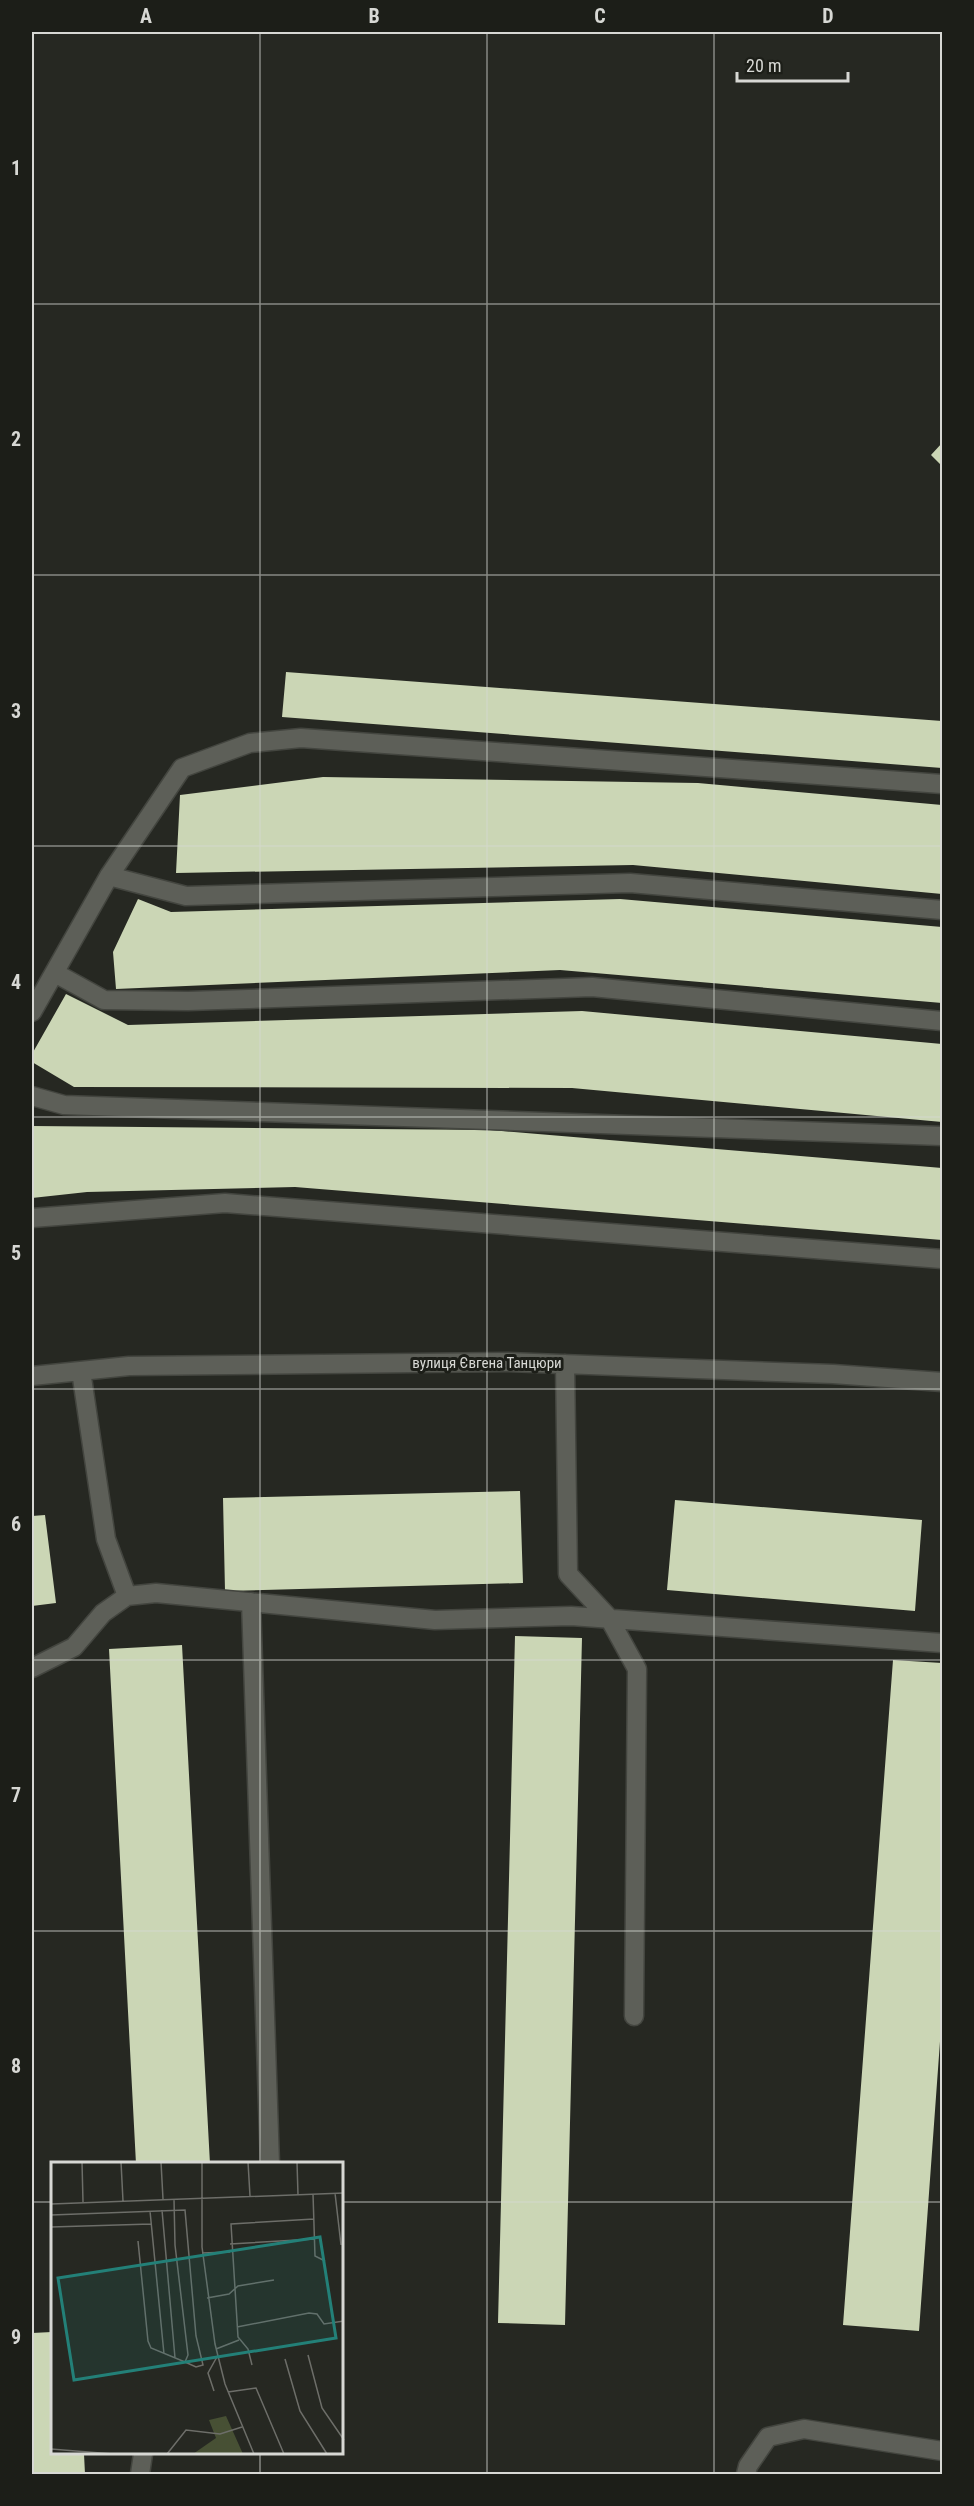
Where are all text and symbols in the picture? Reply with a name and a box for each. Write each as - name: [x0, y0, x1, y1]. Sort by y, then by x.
- text: A: [140, 4, 152, 28]
- text: B: [368, 4, 380, 28]
- text: C: [594, 4, 606, 28]
- text: D: [822, 4, 834, 28]
- scale bar: [737, 45, 848, 83]
- text: 20 m: [746, 55, 781, 76]
- text: 1: [11, 156, 21, 180]
- text: 2: [11, 427, 21, 451]
- text: 3: [11, 699, 21, 723]
- text: 4: [11, 970, 21, 994]
- text: 5: [11, 1241, 21, 1265]
- street label: вулиця Євгена Танцюри: [412, 1354, 562, 1372]
- text: 6: [11, 1512, 21, 1536]
- text: 7: [11, 1783, 21, 1807]
- text: 8: [11, 2054, 21, 2078]
- inset map: [51, 2162, 344, 2455]
- text: 9: [11, 2325, 21, 2349]

